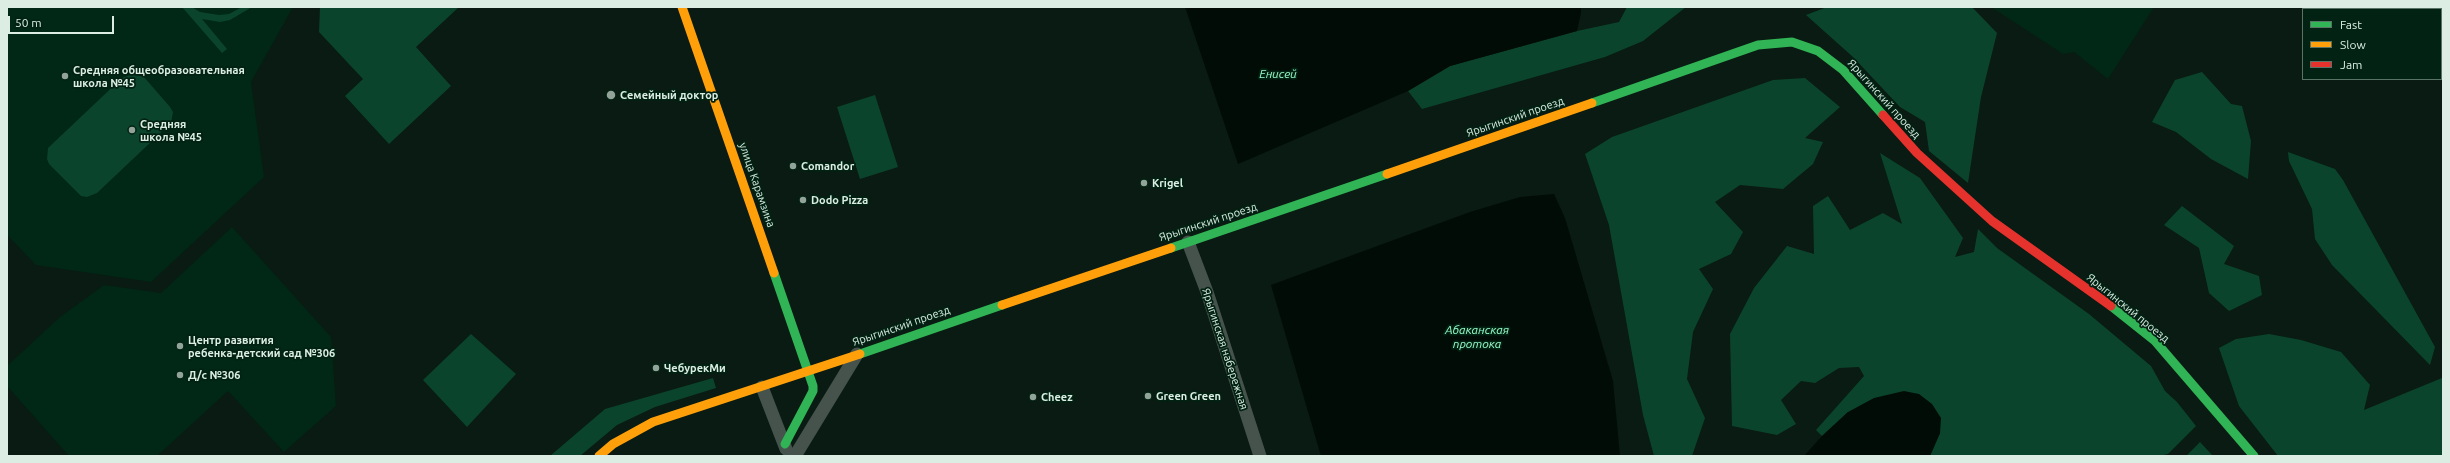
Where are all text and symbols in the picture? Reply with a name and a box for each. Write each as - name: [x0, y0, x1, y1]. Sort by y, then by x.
- scale bar: [10, 8, 116, 34]
- legend: [2302, 8, 2442, 80]
- text: 50 m: [15, 16, 42, 29]
- text: Fast: [2340, 18, 2362, 31]
- text: Slow: [2340, 38, 2366, 51]
- street label: Ярыгинский проезд: [1845, 57, 1923, 141]
- text: Jam: [2340, 58, 2362, 71]
- place label: Средняя общеобразовательная школа №45: [73, 63, 245, 89]
- water label: Енисей: [1259, 67, 1297, 81]
- marker: Средняя общеобразовательная школа №45: [60, 71, 70, 81]
- place label: Семейный доктор: [620, 88, 718, 102]
- marker: Семейный доктор: [605, 89, 617, 101]
- street label: Ярыгинский проезд: [1465, 94, 1565, 140]
- place label: Средняя школа №45: [140, 117, 202, 143]
- marker: Средняя школа №45: [127, 125, 137, 135]
- street label: улица Карамзина: [736, 141, 778, 229]
- place label: Comandor: [801, 159, 854, 173]
- marker: Comandor: [788, 161, 798, 171]
- place label: Krigel: [1152, 176, 1183, 190]
- marker: Krigel: [1139, 178, 1149, 188]
- place label: Dodo Pizza: [811, 193, 868, 207]
- marker: Dodo Pizza: [798, 195, 808, 205]
- street label: Ярыгинский проезд: [1157, 200, 1259, 244]
- street label: Ярыгинский проезд: [2084, 271, 2172, 345]
- street label: Ярыгинская набережная: [1199, 287, 1251, 411]
- street label: Ярыгинский проезд: [851, 303, 951, 349]
- water label: Абаканская протока: [1445, 323, 1509, 351]
- place label: Центр развития ребенка-детский сад №306: [188, 333, 335, 359]
- marker: Центр развития ребенка-детский сад №306: [175, 341, 185, 351]
- place label: ЧебурекМи: [664, 361, 726, 375]
- marker: ЧебурекМи: [651, 363, 661, 373]
- place label: Д/с №306: [188, 368, 240, 382]
- marker: Д/с №306: [175, 370, 185, 380]
- place label: Green Green: [1156, 389, 1221, 403]
- place label: Cheez: [1041, 390, 1073, 404]
- marker: Green Green: [1143, 391, 1153, 401]
- marker: Cheez: [1028, 392, 1038, 402]

